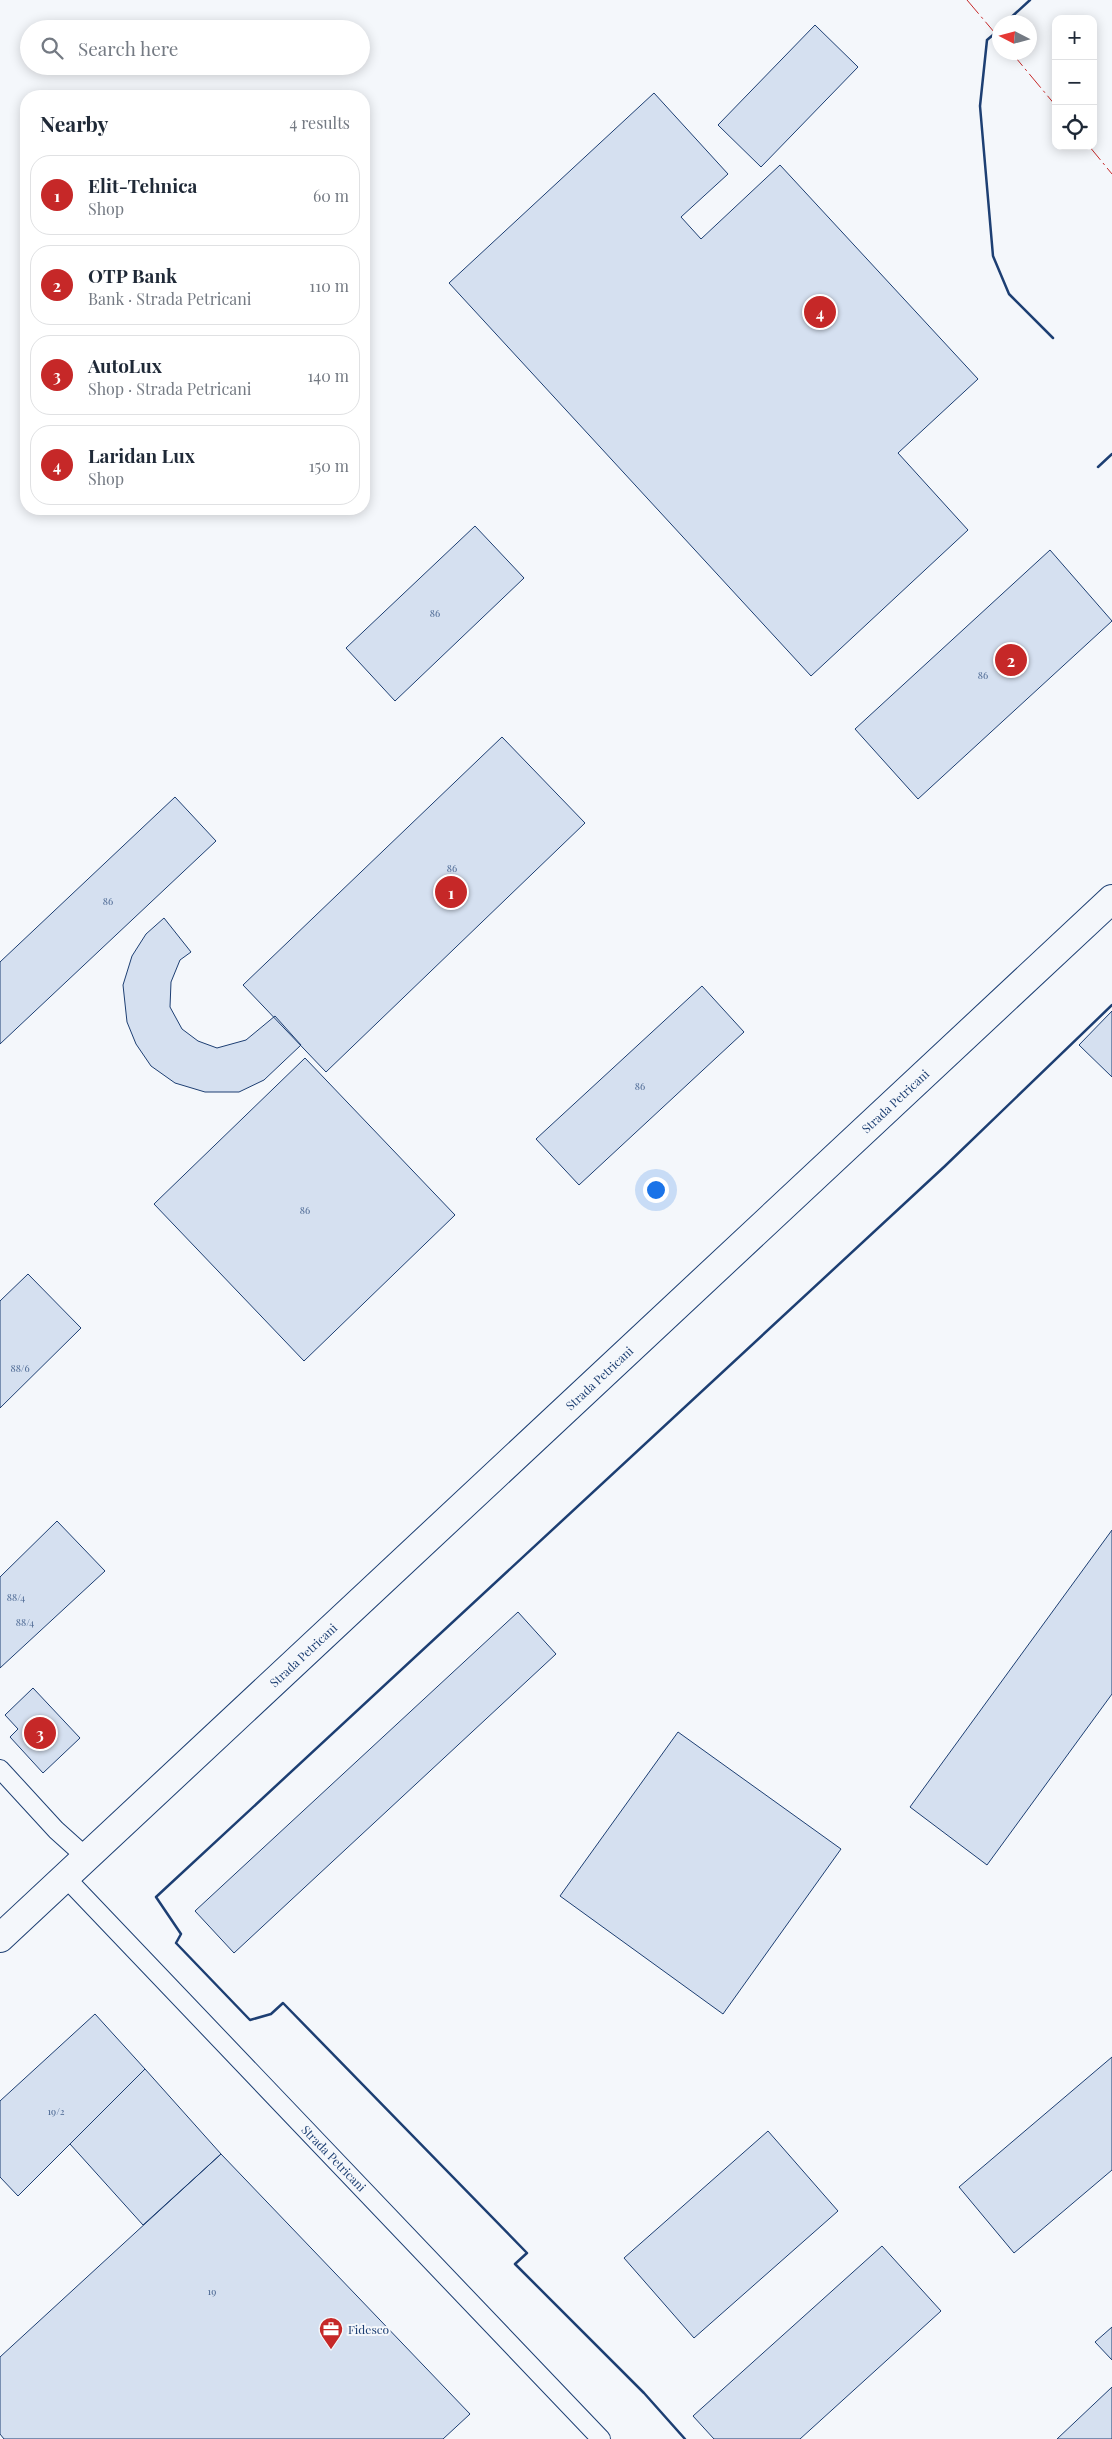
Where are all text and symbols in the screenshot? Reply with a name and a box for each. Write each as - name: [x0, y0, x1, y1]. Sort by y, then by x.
- north arrow: [992, 15, 1037, 60]
- map controls: [1052, 15, 1097, 150]
- button: +: [1052, 15, 1097, 60]
- search box: [20, 20, 370, 75]
- icon: search: [38, 34, 66, 62]
- text: Search here: [78, 35, 178, 61]
- button: −: [1052, 60, 1097, 105]
- button: locate: [1052, 105, 1097, 150]
- text: Nearby: [40, 109, 109, 137]
- text: 4 results: [289, 112, 350, 133]
- text: Elit-Tehnica: [88, 172, 197, 198]
- text: 1: [54, 185, 60, 206]
- text: 60 m: [313, 185, 349, 206]
- text: Shop: [88, 198, 124, 219]
- text: OTP Bank: [88, 262, 177, 288]
- text: 2: [53, 275, 61, 296]
- text: 110 m: [309, 275, 349, 296]
- text: Bank · Strada Petricani: [88, 288, 251, 309]
- pin: 4: [804, 293, 836, 331]
- text: AutoLux: [88, 352, 162, 378]
- text: 3: [53, 365, 61, 386]
- text: 140 m: [307, 365, 349, 386]
- text: Shop · Strada Petricani: [88, 378, 252, 399]
- text: Laridan Lux: [88, 442, 195, 468]
- text: 4: [53, 455, 61, 476]
- text: 150 m: [309, 455, 349, 476]
- text: Shop: [88, 468, 124, 489]
- house number: 86: [430, 606, 440, 620]
- pin: 2: [995, 641, 1027, 679]
- house number: 86: [978, 668, 988, 682]
- house number: 86: [447, 861, 457, 875]
- pin: 1: [435, 873, 467, 911]
- house number: 86: [103, 894, 113, 908]
- street label: Strada Petricani: [858, 1065, 932, 1136]
- house number: 86: [635, 1079, 645, 1093]
- your location: [643, 1177, 669, 1203]
- house number: 86: [300, 1203, 310, 1217]
- street label: Strada Petricani: [562, 1342, 636, 1413]
- house number: 88/6: [10, 1361, 30, 1375]
- house number: 88/4: [7, 1590, 25, 1604]
- house number: 88/4: [16, 1615, 34, 1629]
- street label: Strada Petricani: [266, 1619, 340, 1690]
- pin: 3: [24, 1714, 56, 1752]
- house number: 19/2: [47, 2104, 65, 2118]
- street label: Strada Petricani: [298, 2121, 370, 2195]
- house number: 19: [208, 2284, 216, 2298]
- office icon: Fidesco: [318, 2316, 344, 2350]
- place label: Fidesco: [348, 2321, 390, 2337]

